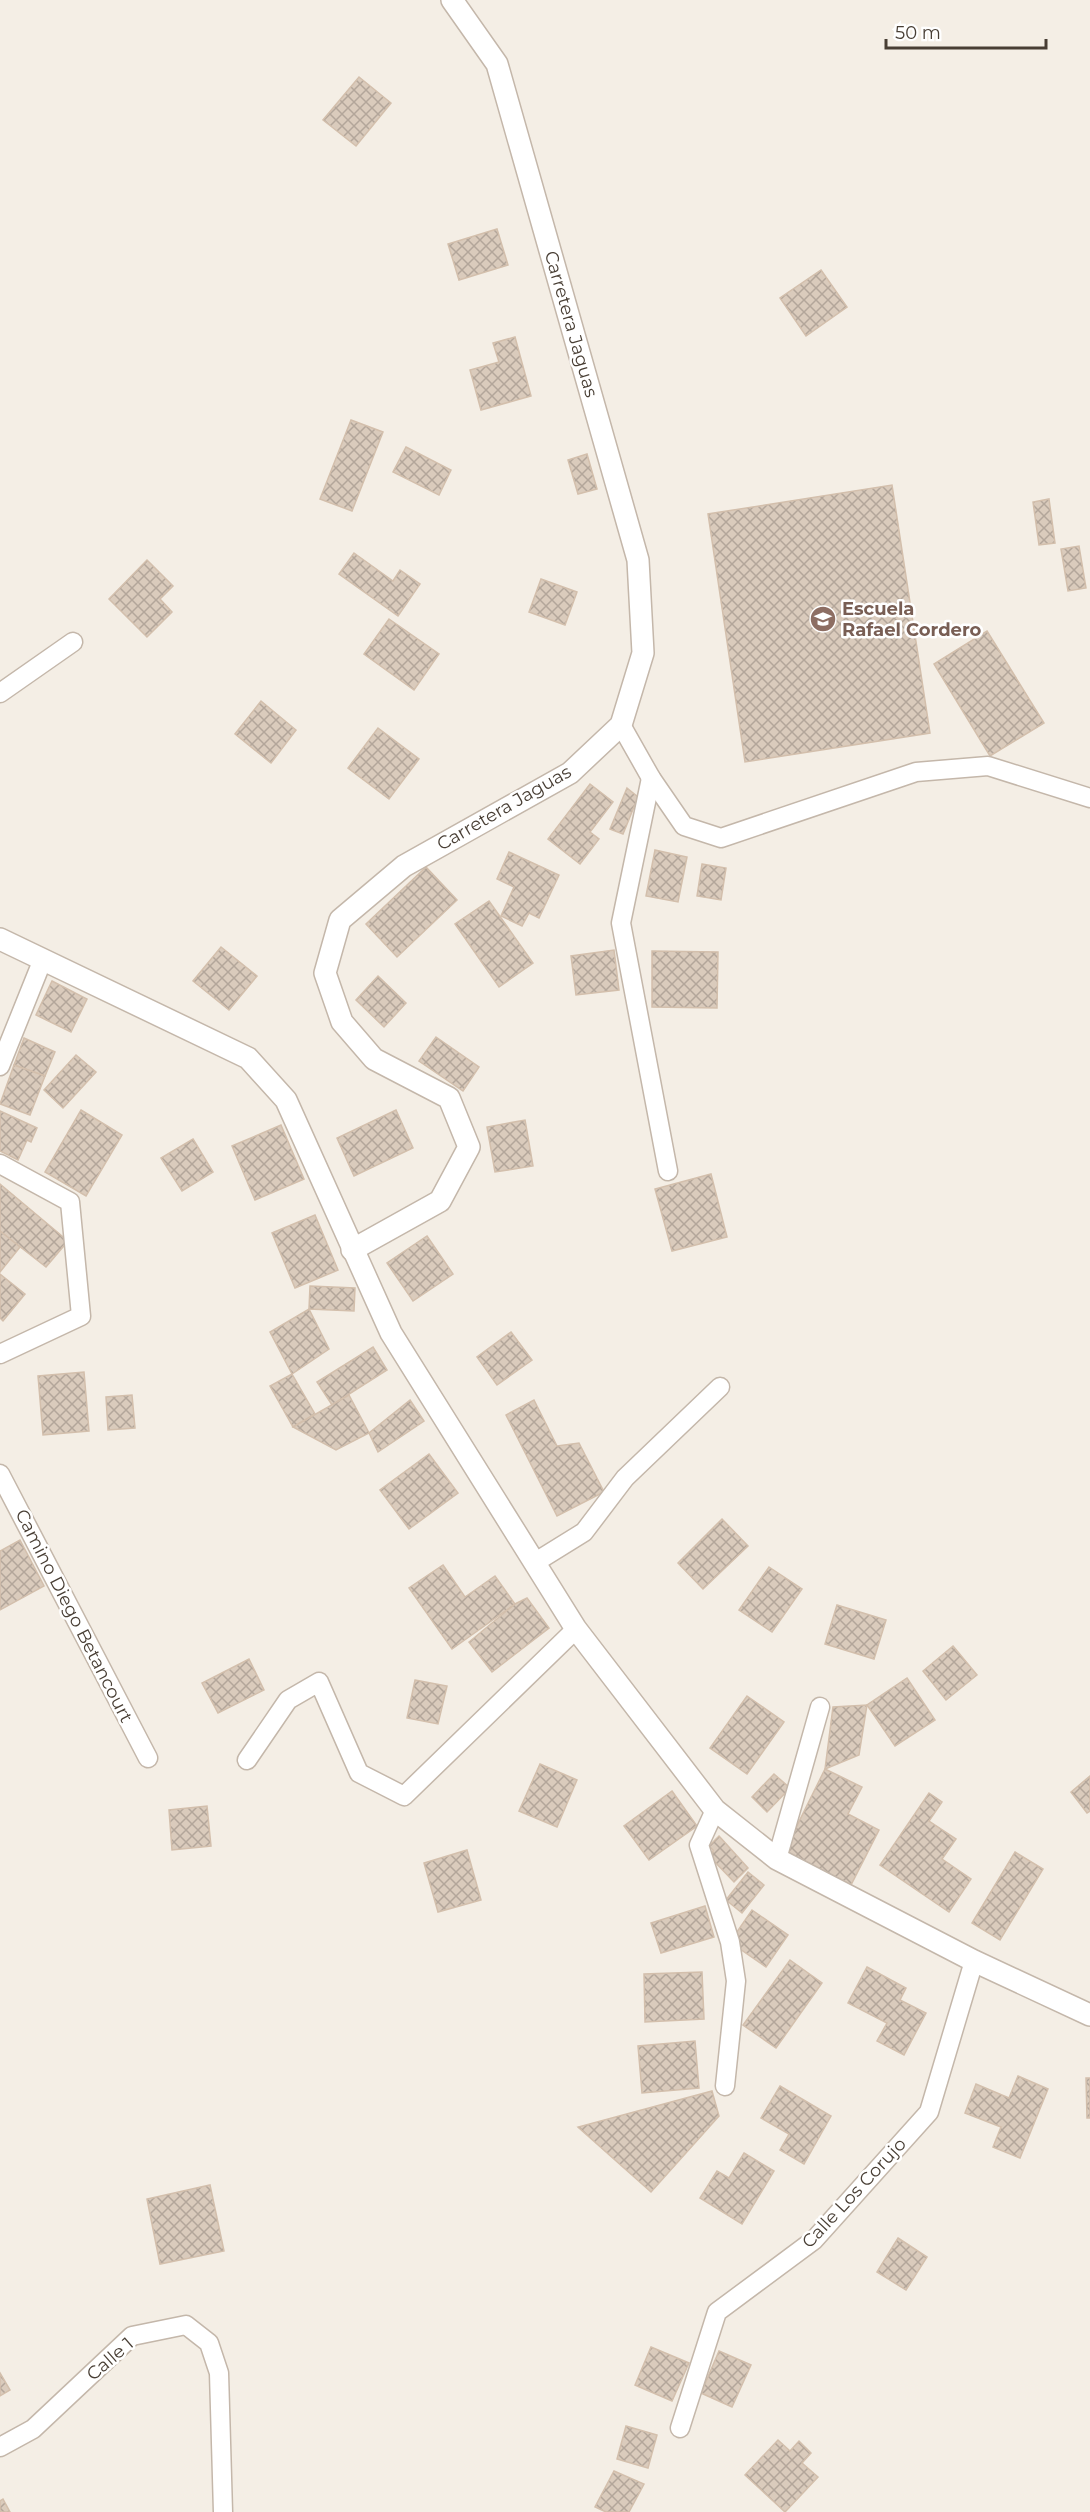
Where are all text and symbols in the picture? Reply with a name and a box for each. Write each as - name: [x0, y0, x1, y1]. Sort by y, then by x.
- scale bar: [886, 12, 1046, 50]
- text: 50 m: [895, 22, 941, 44]
- street label: Carretera Jaguas: [540, 248, 602, 400]
- place label: Escuela Rafael Cordero: [842, 598, 982, 641]
- school or university icon: Escuela Rafael Cordero: [808, 604, 838, 634]
- street label: Carretera Jaguas: [433, 761, 575, 855]
- street label: Camino Diego Betancourt: [10, 1506, 138, 1726]
- street label: Calle Los Corujo: [797, 2133, 911, 2253]
- street label: Calle 1: [82, 2333, 138, 2385]

